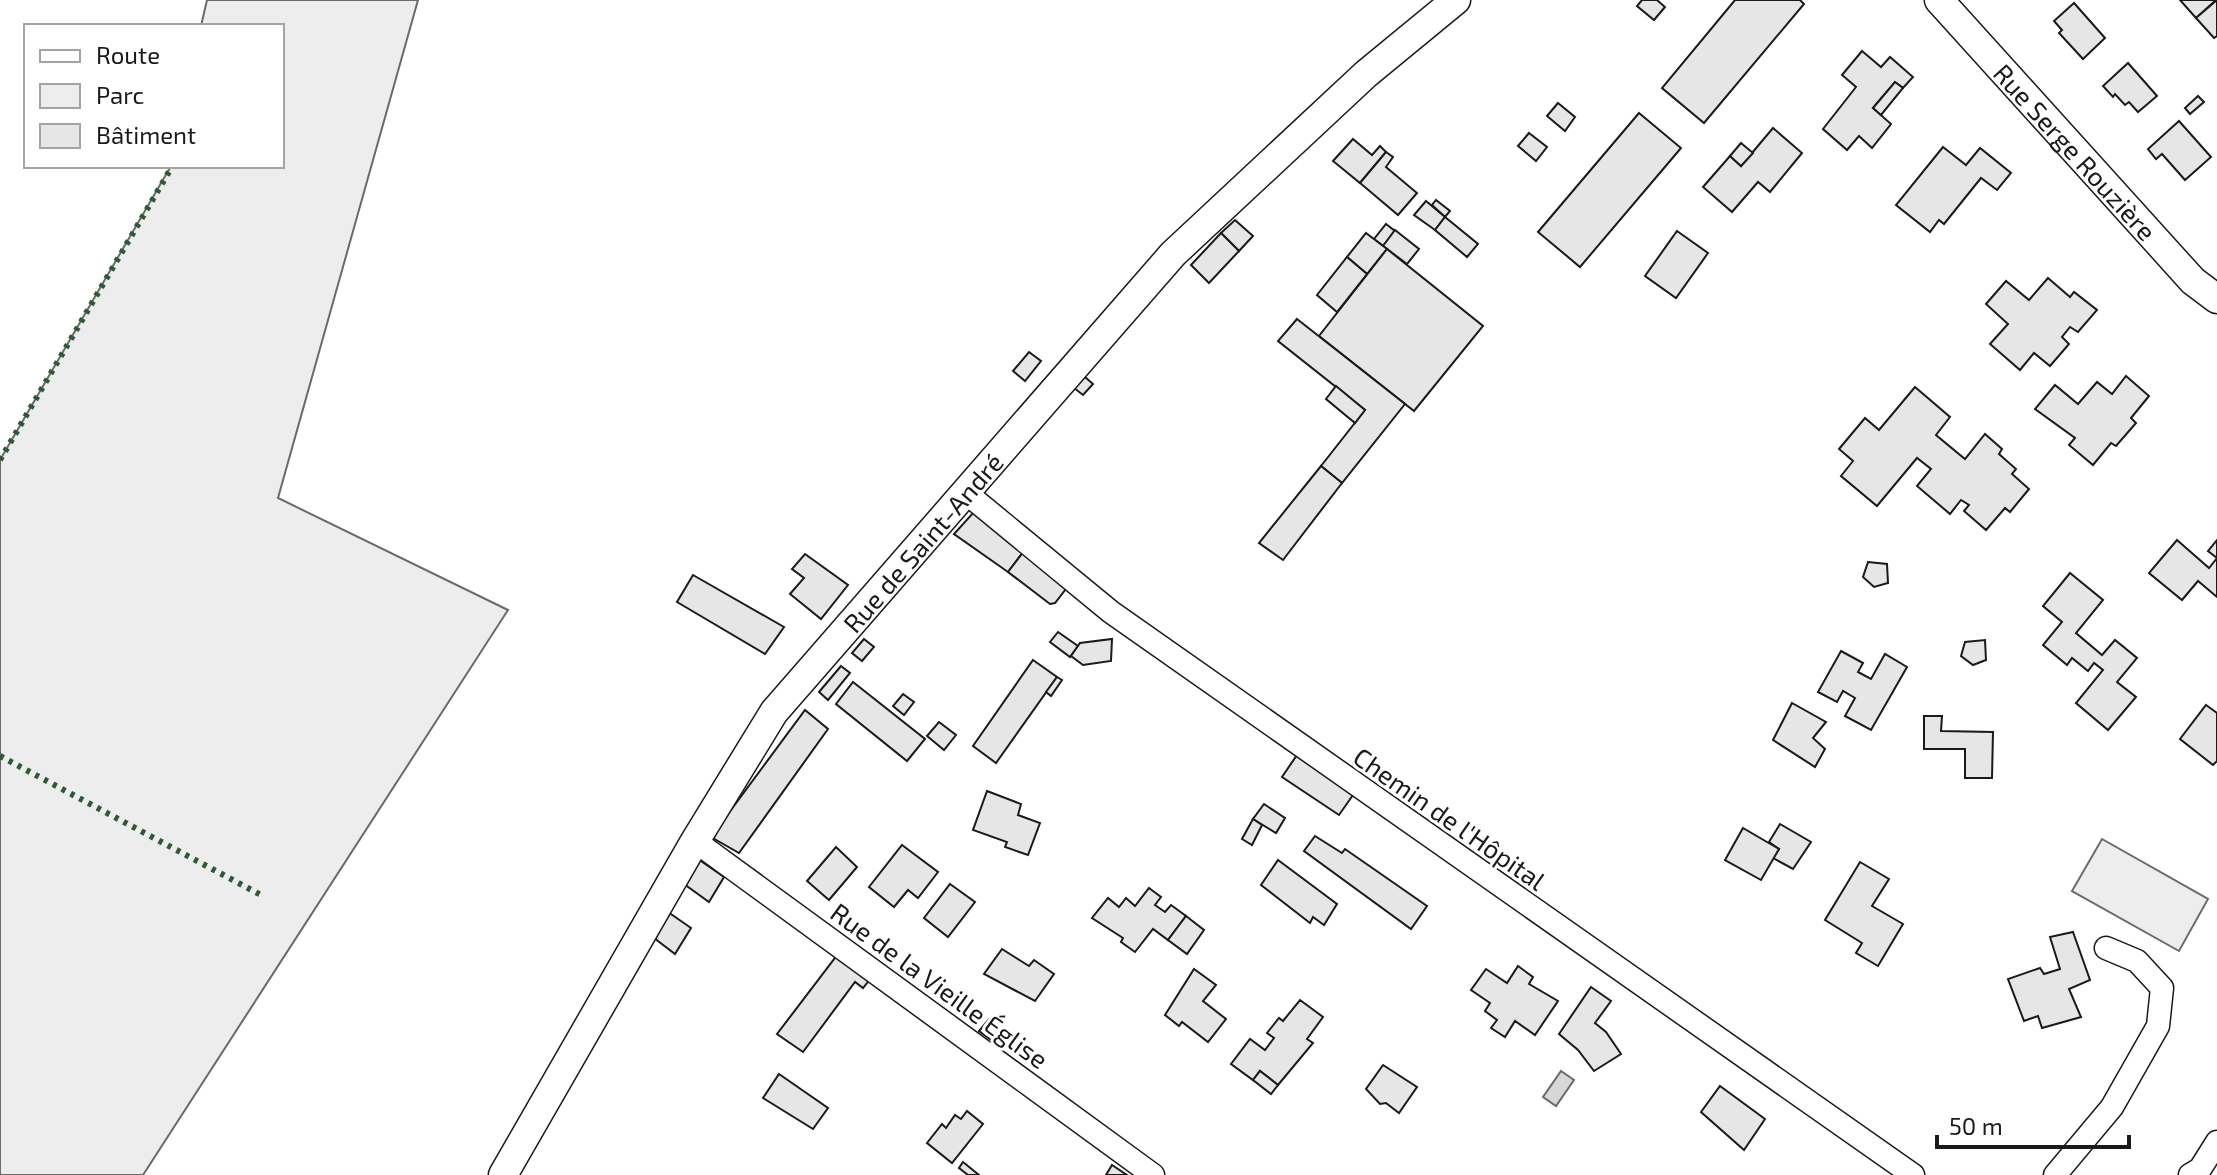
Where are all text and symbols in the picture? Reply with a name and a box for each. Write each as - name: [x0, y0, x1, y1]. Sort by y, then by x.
- legend: [24, 24, 284, 168]
- text: Route: [96, 40, 160, 69]
- street label: Rue Serge Rouzière: [1988, 57, 2163, 246]
- text: Parc: [96, 80, 144, 109]
- text: Bâtiment: [96, 120, 196, 149]
- street label: Rue de Saint-André: [836, 446, 1009, 638]
- street label: Chemin de l'Hôpital: [1348, 740, 1552, 896]
- street label: Rue de la Vieille Église: [825, 896, 1055, 1074]
- scale bar: [1937, 1099, 2129, 1149]
- text: 50 m: [1949, 1111, 2003, 1140]

